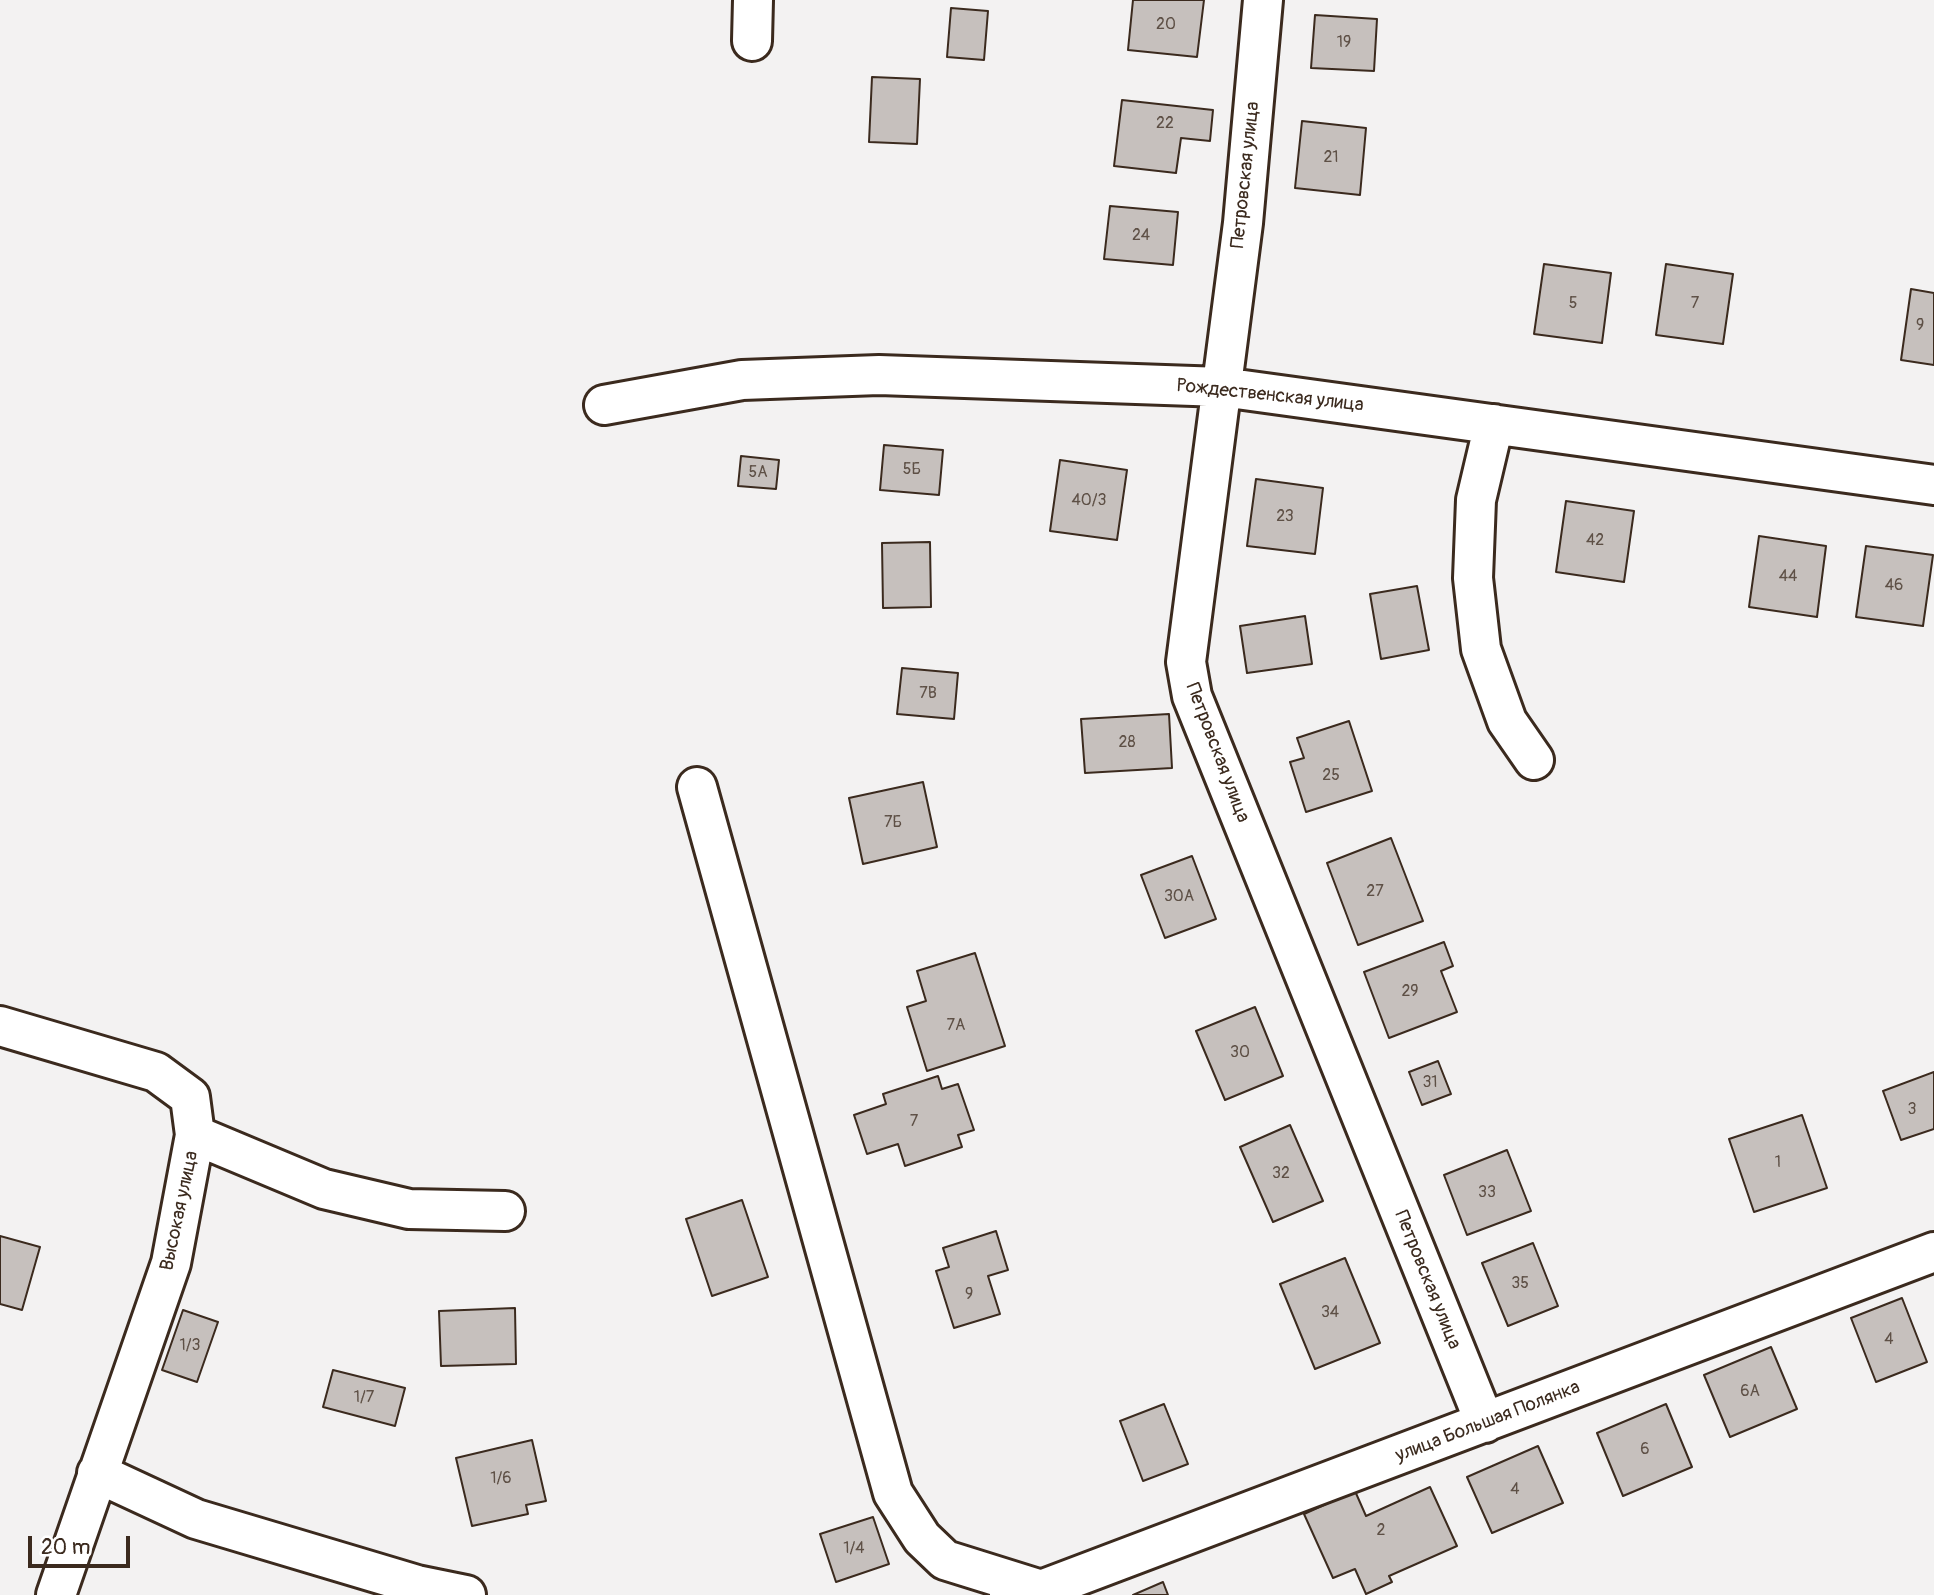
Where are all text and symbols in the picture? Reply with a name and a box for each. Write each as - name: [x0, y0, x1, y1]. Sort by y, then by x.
- house number: 20: [1156, 15, 1176, 35]
- house number: 19: [1337, 33, 1351, 53]
- street label: Петровская улица: [1227, 100, 1265, 250]
- house number: 22: [1156, 114, 1174, 134]
- house number: 21: [1323, 148, 1339, 168]
- house number: 24: [1132, 226, 1150, 246]
- house number: 5: [1569, 294, 1577, 314]
- house number: 7: [1691, 294, 1699, 314]
- house number: 9: [1916, 316, 1924, 336]
- street label: Рождественская улица: [1175, 375, 1365, 417]
- house number: 5Б: [903, 460, 921, 480]
- house number: 5А: [748, 463, 768, 483]
- house number: 40/3: [1072, 491, 1106, 511]
- house number: 23: [1276, 507, 1294, 527]
- house number: 42: [1586, 531, 1604, 551]
- house number: 44: [1779, 567, 1797, 587]
- house number: 46: [1885, 576, 1903, 596]
- street label: Петровская улица: [1180, 680, 1254, 826]
- house number: 7В: [919, 684, 937, 704]
- house number: 28: [1118, 733, 1136, 753]
- house number: 25: [1322, 766, 1340, 786]
- house number: 7Б: [884, 813, 902, 833]
- house number: 27: [1366, 882, 1384, 902]
- house number: 30А: [1164, 887, 1194, 907]
- house number: 29: [1401, 982, 1419, 1002]
- house number: 7А: [947, 1016, 965, 1036]
- house number: 30: [1230, 1043, 1250, 1063]
- house number: 31: [1422, 1073, 1438, 1093]
- house number: 3: [1908, 1100, 1916, 1120]
- house number: 7: [910, 1112, 918, 1132]
- street label: Высокая улица: [156, 1149, 204, 1273]
- house number: 1: [1775, 1153, 1781, 1173]
- house number: 32: [1272, 1164, 1290, 1184]
- house number: 33: [1478, 1183, 1496, 1203]
- street label: Петровская улица: [1389, 1207, 1465, 1353]
- house number: 35: [1511, 1274, 1529, 1294]
- house number: 9: [965, 1285, 973, 1305]
- house number: 34: [1321, 1303, 1339, 1323]
- house number: 4: [1884, 1330, 1894, 1350]
- house number: 1/3: [180, 1336, 200, 1356]
- street label: улица Большая Полянка: [1393, 1376, 1583, 1468]
- house number: 6А: [1740, 1382, 1760, 1402]
- house number: 1/7: [354, 1388, 374, 1408]
- house number: 6: [1640, 1440, 1650, 1460]
- house number: 1/6: [490, 1469, 512, 1489]
- house number: 4: [1510, 1480, 1520, 1500]
- house number: 2: [1377, 1521, 1385, 1541]
- scale bar: [32, 1522, 133, 1566]
- text: 20 m: [41, 1534, 90, 1561]
- house number: 1/4: [843, 1539, 865, 1559]

